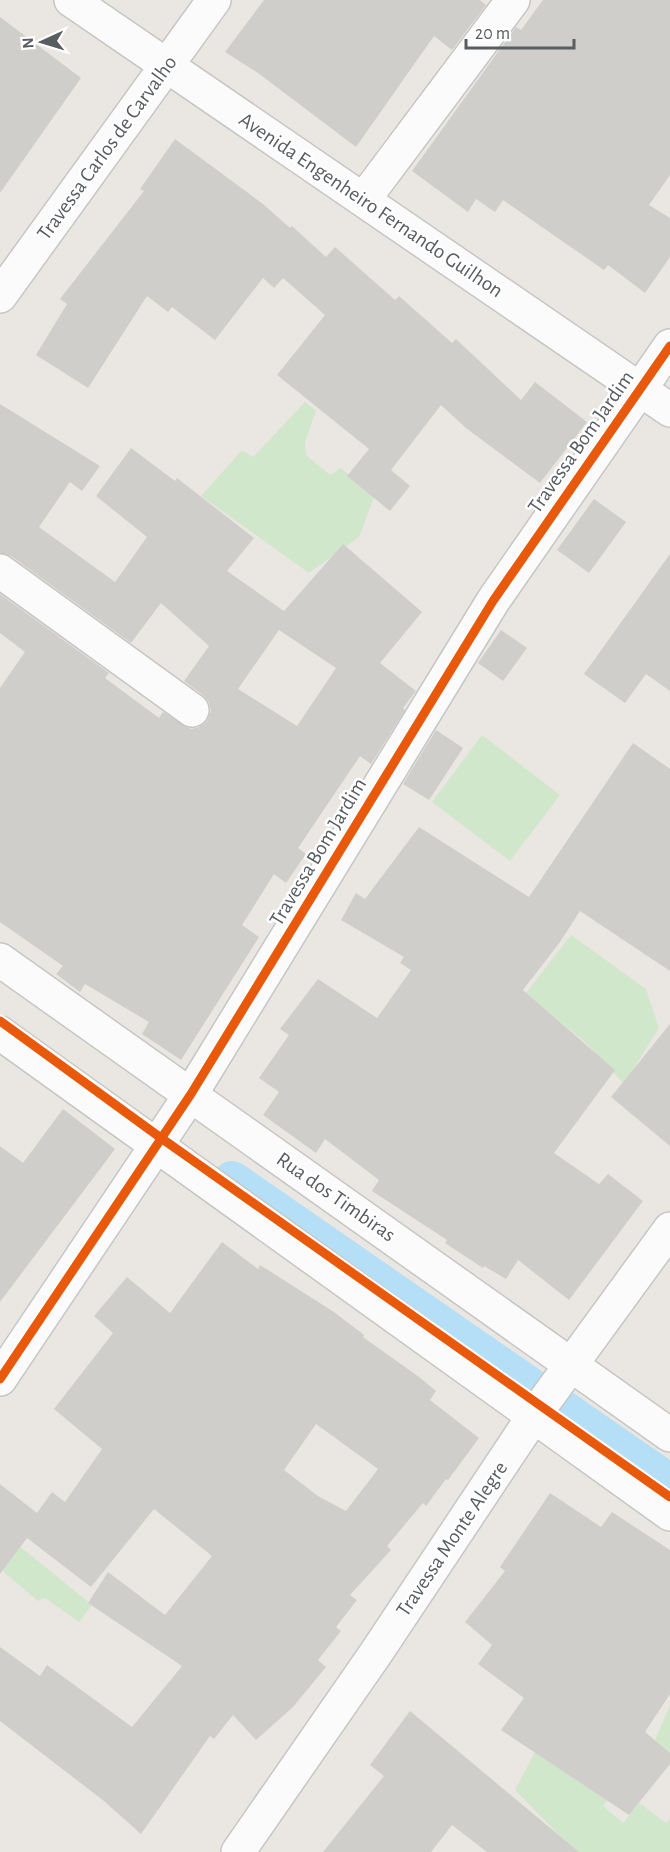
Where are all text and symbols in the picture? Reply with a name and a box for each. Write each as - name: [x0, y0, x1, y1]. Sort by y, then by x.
- north arrow: [12, 12, 72, 72]
- scale bar: [466, 12, 574, 50]
- text: 20 m: [475, 25, 510, 43]
- text: N: [20, 37, 36, 49]
- street label: Travessa Carlos de Carvalho: [33, 52, 181, 244]
- street label: Avenida Engenheiro Fernando Guilhon: [235, 109, 507, 301]
- street label: Travessa Bom Jardim: [524, 367, 638, 517]
- street label: Travessa Bom Jardim: [266, 774, 370, 930]
- street label: Rua dos Timbiras: [273, 1148, 399, 1246]
- street label: Travessa Monte Alegre: [392, 1458, 512, 1620]

